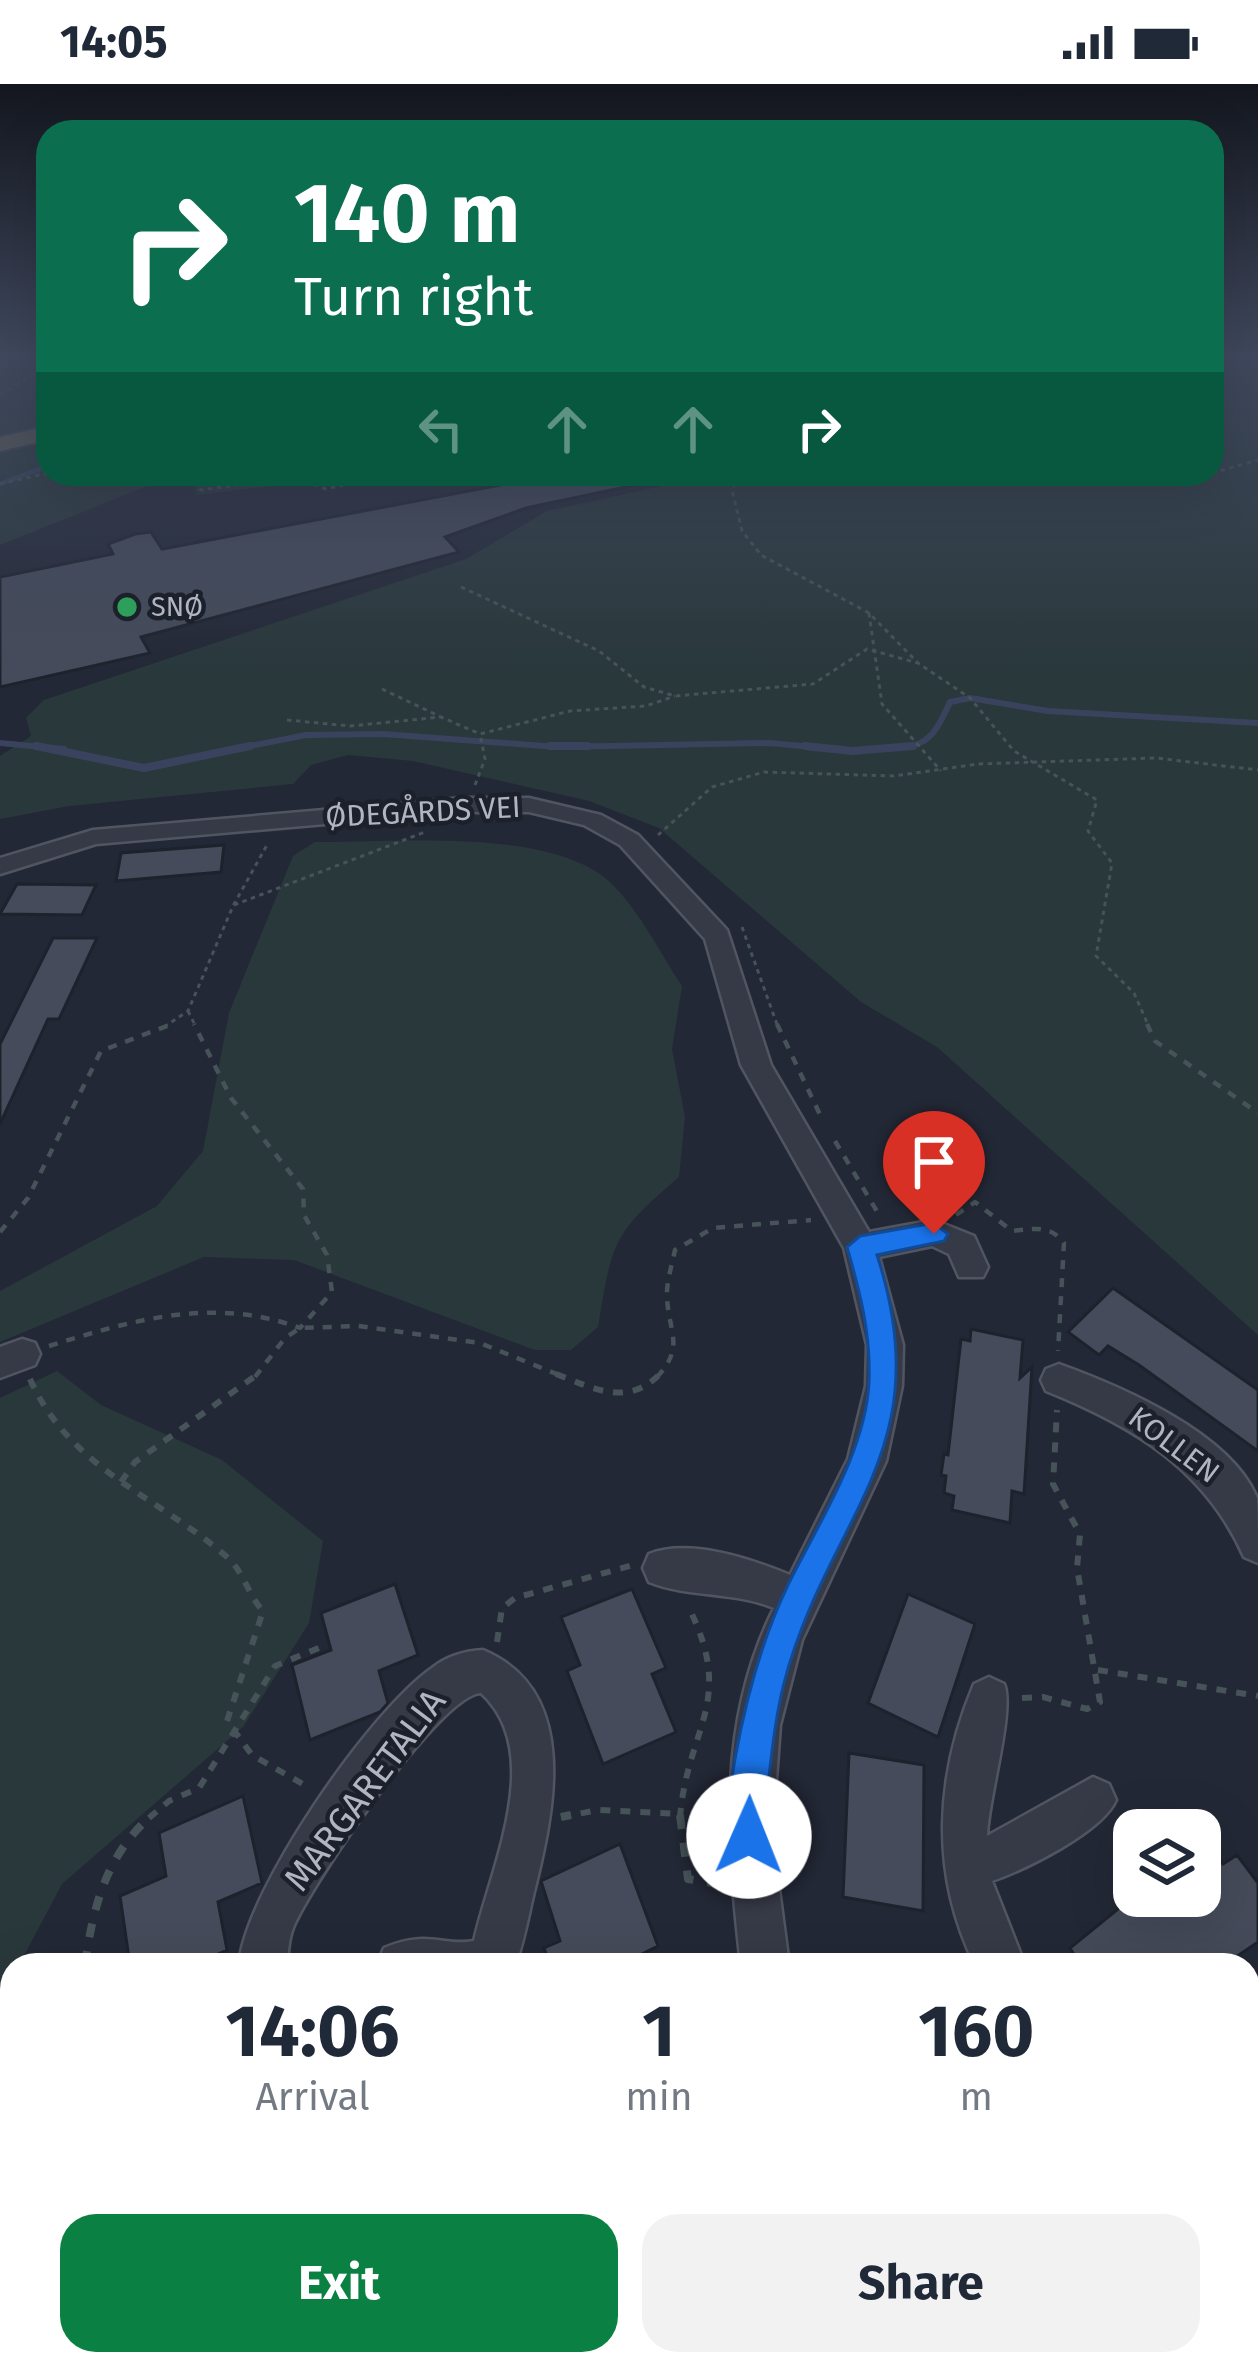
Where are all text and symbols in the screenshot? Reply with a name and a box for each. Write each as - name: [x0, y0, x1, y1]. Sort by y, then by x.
- text: 14:05: [60, 15, 168, 69]
- text: 140 m: [294, 163, 520, 264]
- icon: right: [96, 168, 252, 324]
- text: Turn right: [294, 265, 533, 329]
- icon: left: [408, 396, 474, 462]
- icon: ahead: [534, 396, 600, 462]
- icon: ahead: [660, 396, 726, 462]
- icon: right: [786, 396, 852, 462]
- place label: SNØ: [151, 591, 203, 623]
- marker: SNØ: [114, 594, 140, 620]
- street label: ØDEGÅRDS VEI: [325, 788, 521, 835]
- pin: [883, 1111, 985, 1234]
- icon: arrive: [901, 1129, 967, 1195]
- street label: KOLLEN: [1121, 1399, 1227, 1491]
- street label: MARGARETALIA: [275, 1680, 455, 1900]
- position arrow: [686, 1773, 812, 1899]
- map controls: [1113, 1809, 1221, 1917]
- button: layers: [1113, 1809, 1221, 1917]
- text: 14:06: [226, 1989, 400, 2075]
- text: 1: [642, 1989, 676, 2075]
- text: 160: [918, 1989, 1034, 2075]
- text: Arrival: [256, 2074, 370, 2120]
- text: min: [625, 2074, 693, 2120]
- text: m: [960, 2074, 993, 2120]
- button: Exit: [60, 2214, 618, 2352]
- button: Share: [642, 2214, 1200, 2352]

